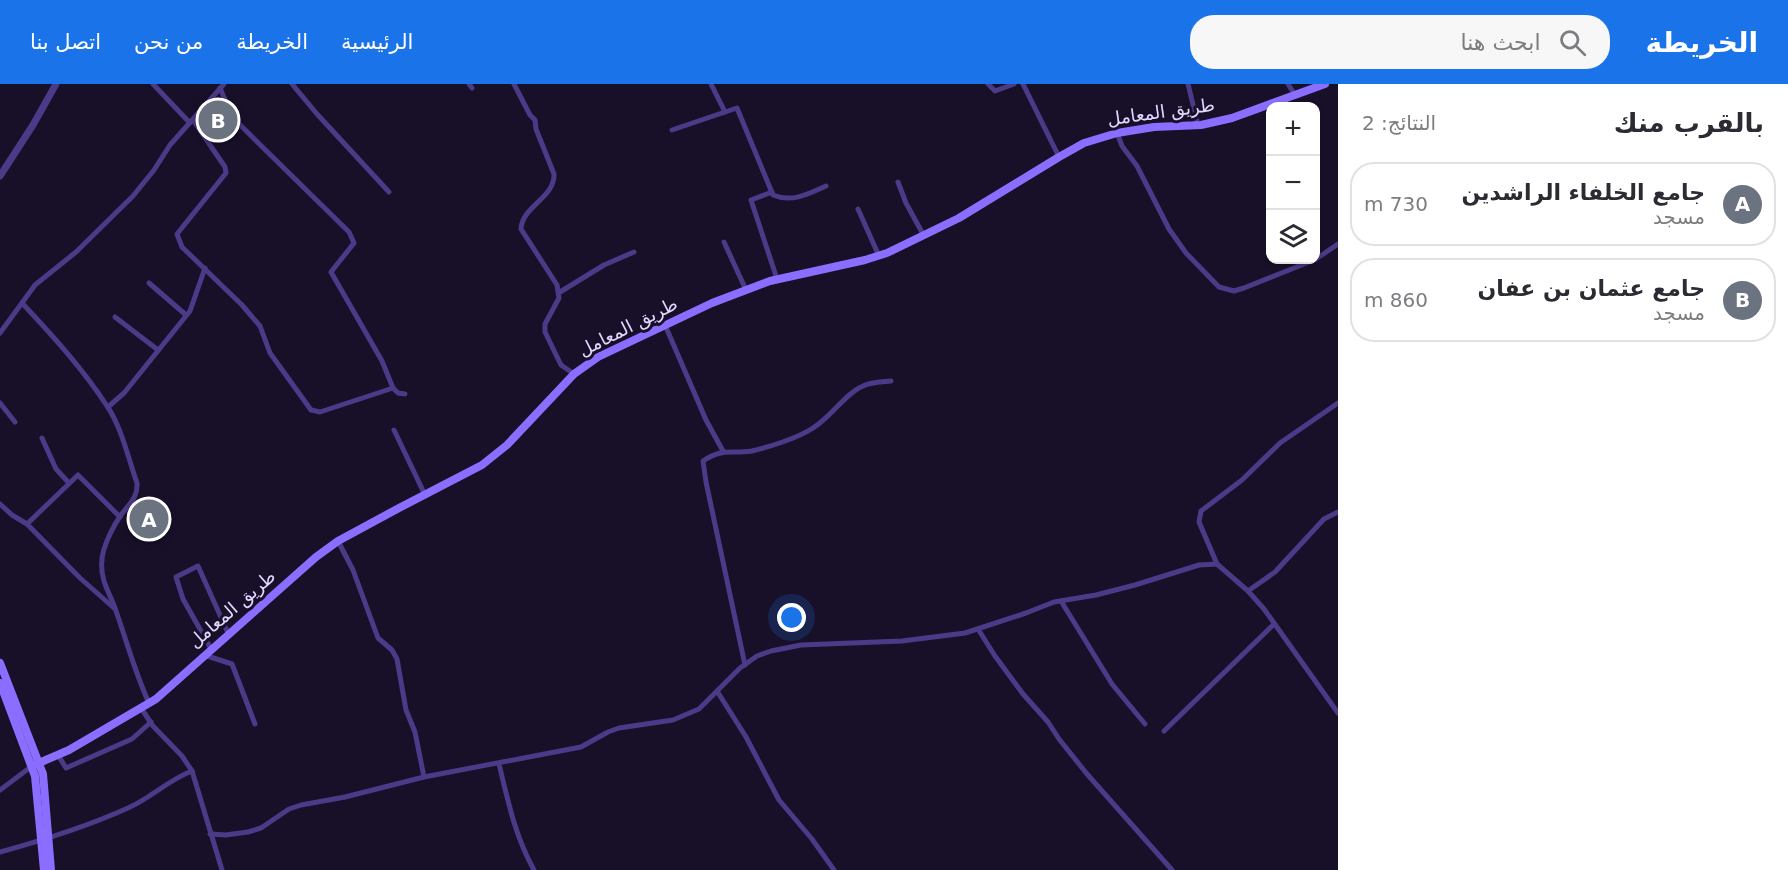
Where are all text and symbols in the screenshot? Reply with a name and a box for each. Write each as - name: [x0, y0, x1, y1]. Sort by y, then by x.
- search box: [1190, 15, 1610, 69]
- icon: search: [1556, 26, 1589, 59]
- text: الخريطة: [1646, 26, 1758, 59]
- text: اتصل بنا: [30, 30, 101, 54]
- text: من نحن: [134, 30, 203, 54]
- text: الخريطة: [236, 30, 308, 54]
- text: الرئيسية: [341, 30, 413, 54]
- text: ابحث هنا: [1461, 30, 1541, 55]
- street label: طريق المعامل: [1106, 94, 1216, 130]
- pin: B: [198, 98, 238, 142]
- map controls: [1266, 102, 1320, 264]
- button: +: [1266, 102, 1320, 156]
- text: بالقرب منك: [1614, 108, 1764, 138]
- text: النتائج: 2: [1362, 111, 1436, 135]
- button: −: [1266, 156, 1320, 210]
- text: جامع الخلفاء الراشدين: [1462, 180, 1705, 205]
- text: 730 m: [1364, 192, 1428, 216]
- text: A: [1735, 192, 1750, 216]
- text: مسجد: [1653, 205, 1705, 229]
- button: layers: [1266, 210, 1320, 264]
- text: جامع عثمان بن عفان: [1478, 276, 1705, 301]
- text: 860 m: [1364, 288, 1428, 312]
- text: B: [1735, 288, 1750, 312]
- street label: طريق المعامل: [575, 293, 681, 361]
- text: مسجد: [1653, 301, 1705, 325]
- pin: A: [130, 496, 168, 542]
- street label: طريق المعامل: [184, 565, 280, 653]
- your location: [777, 603, 806, 632]

